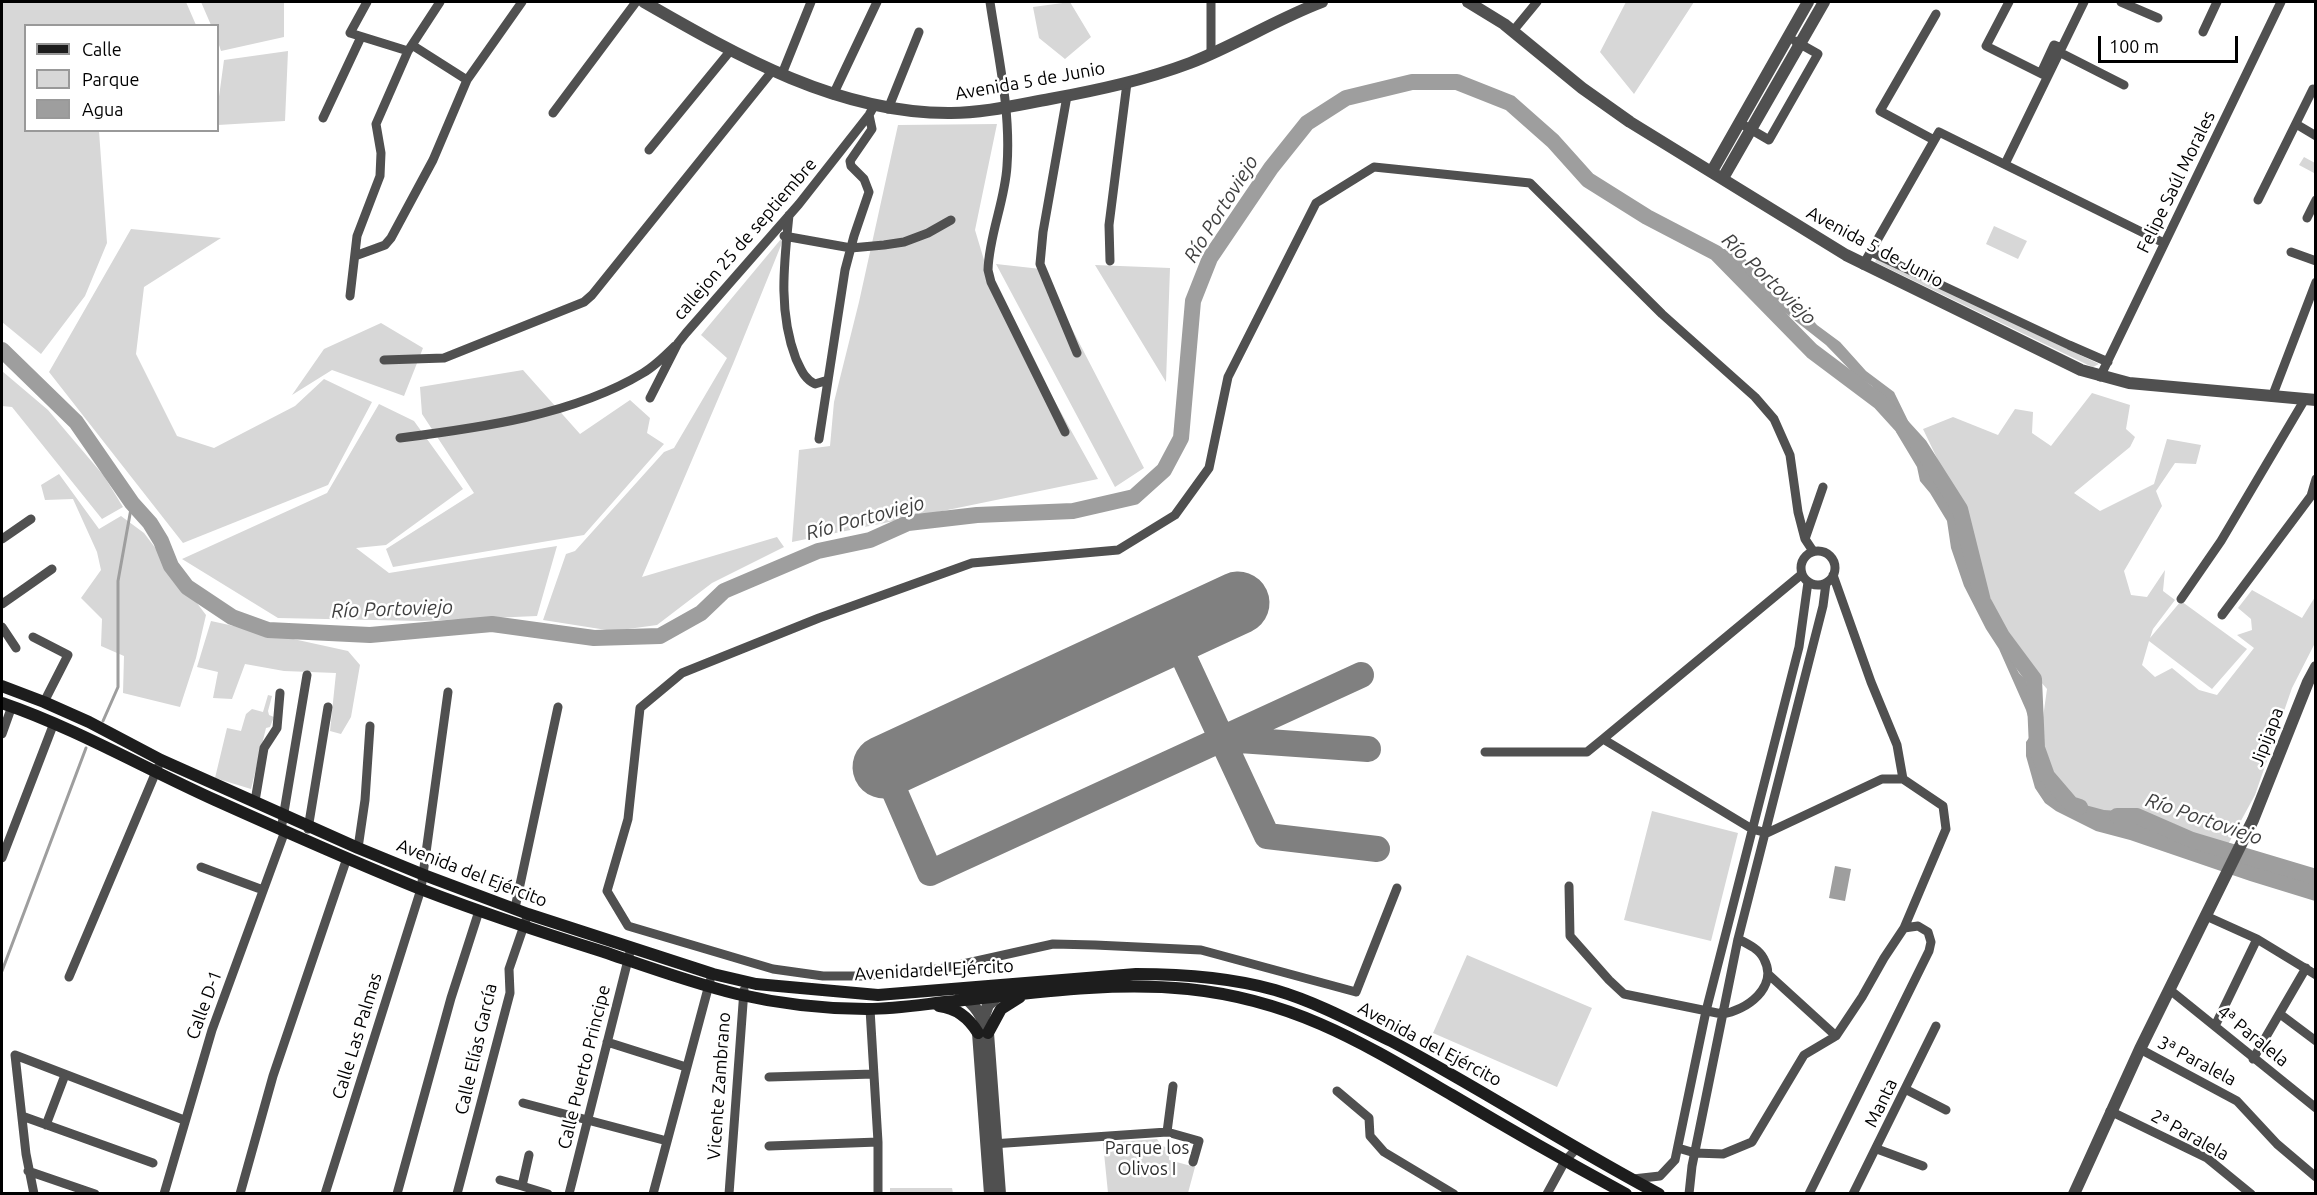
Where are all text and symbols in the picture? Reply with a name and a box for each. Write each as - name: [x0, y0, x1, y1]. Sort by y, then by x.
- legend: [24, 24, 219, 132]
- scale bar: [2101, 24, 2240, 62]
- text: 100 m: [2109, 36, 2159, 56]
- text: Calle: [82, 39, 122, 59]
- street label: Avenida 5 de Junio: [953, 57, 1107, 105]
- text: Parque: [82, 69, 139, 89]
- text: Agua: [82, 99, 124, 119]
- street label: Felipe Saúl Morales: [2132, 107, 2220, 257]
- water label: Río Portoviejo: [1179, 151, 1263, 267]
- street label: callejon 25 de septiembre: [669, 154, 821, 324]
- street label: Avenida 5 de Junio: [1803, 202, 1947, 292]
- water label: Río Portoviejo: [1717, 228, 1821, 330]
- water label: Río Portoviejo: [803, 491, 927, 545]
- water label: Río Portoviejo: [331, 595, 453, 623]
- street label: Jipijapa: [2246, 704, 2288, 770]
- water label: Río Portoviejo: [2143, 788, 2265, 850]
- street label: Avenida del Ejército: [394, 834, 550, 912]
- street label: Avenida del Ejército: [854, 955, 1014, 985]
- street label: Calle D-1: [182, 968, 226, 1042]
- street label: Calle Las Palmas: [327, 970, 387, 1102]
- street label: Calle Elías García: [450, 981, 502, 1117]
- street label: Calle Puerto Principe: [553, 983, 615, 1151]
- street label: Avenida del Ejército: [1354, 997, 1506, 1091]
- street label: 4ª Paralela: [2213, 1001, 2293, 1071]
- street label: Vicente Zambrano: [703, 1011, 735, 1161]
- street label: 3ª Paralela: [2154, 1031, 2240, 1091]
- street label: Manta: [1860, 1075, 1902, 1131]
- street label: 2ª Paralela: [2147, 1105, 2233, 1165]
- park label: Parque los Olivos I: [1105, 1137, 1189, 1180]

